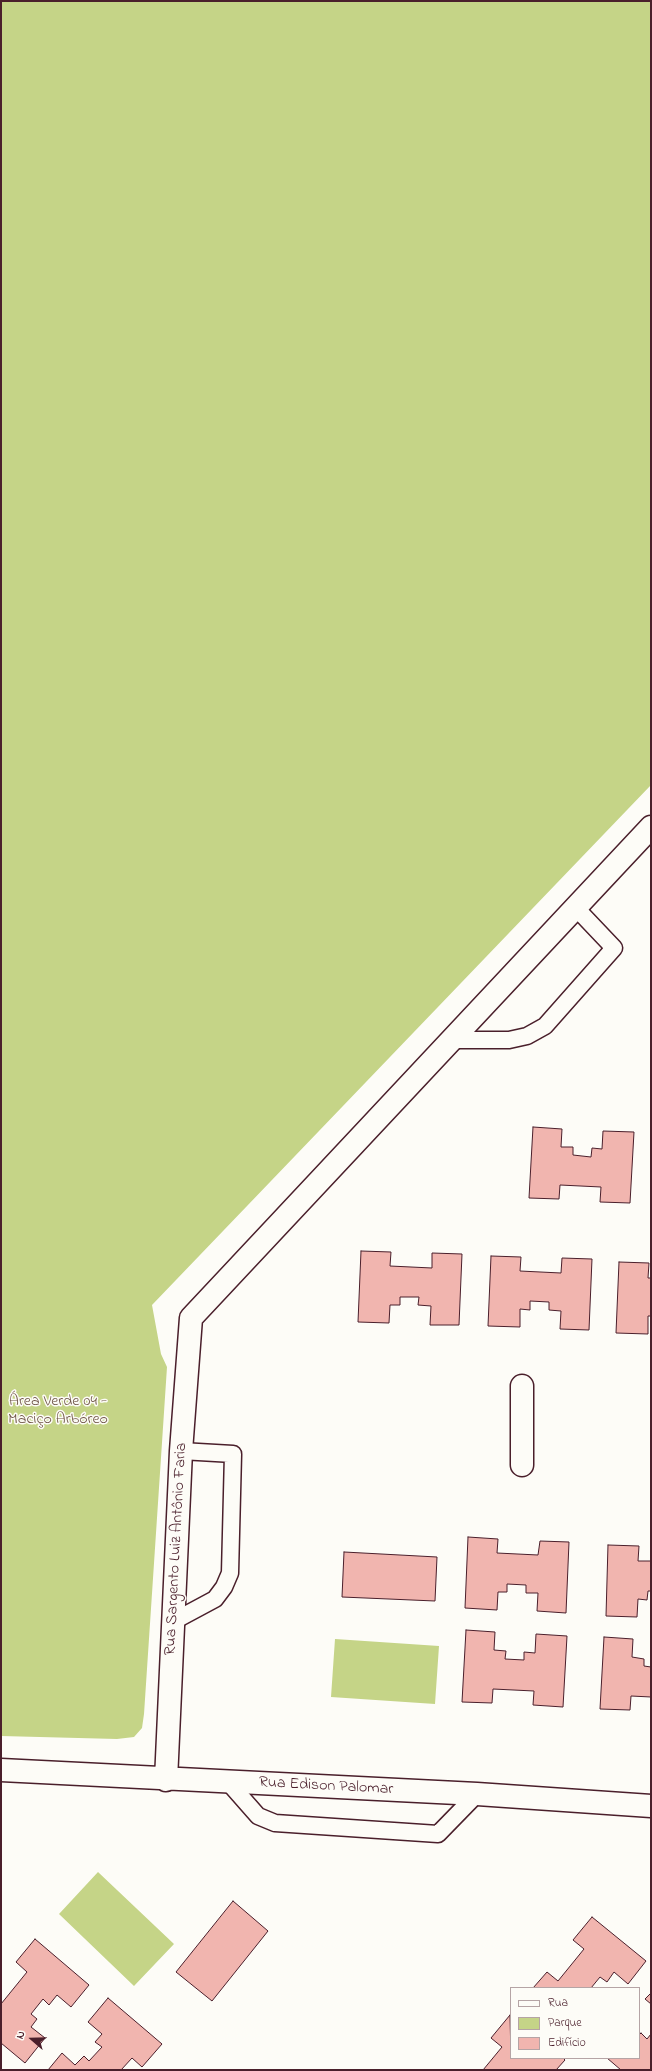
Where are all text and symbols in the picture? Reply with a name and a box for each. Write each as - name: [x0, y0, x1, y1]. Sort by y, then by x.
- park label: Área Verde 04 - Maciço Arbóreo: [8, 1392, 108, 1430]
- street label: Rua Sargento Luiz Antônio Faria: [162, 1442, 192, 1656]
- street label: Rua Edison Palomar: [258, 1774, 394, 1800]
- legend: [510, 1987, 640, 2059]
- text: Rua: [548, 1994, 568, 2012]
- text: Parque: [548, 2014, 582, 2032]
- north arrow: [12, 2019, 52, 2059]
- text: N: [12, 2029, 30, 2041]
- text: Edifício: [548, 2034, 586, 2052]

